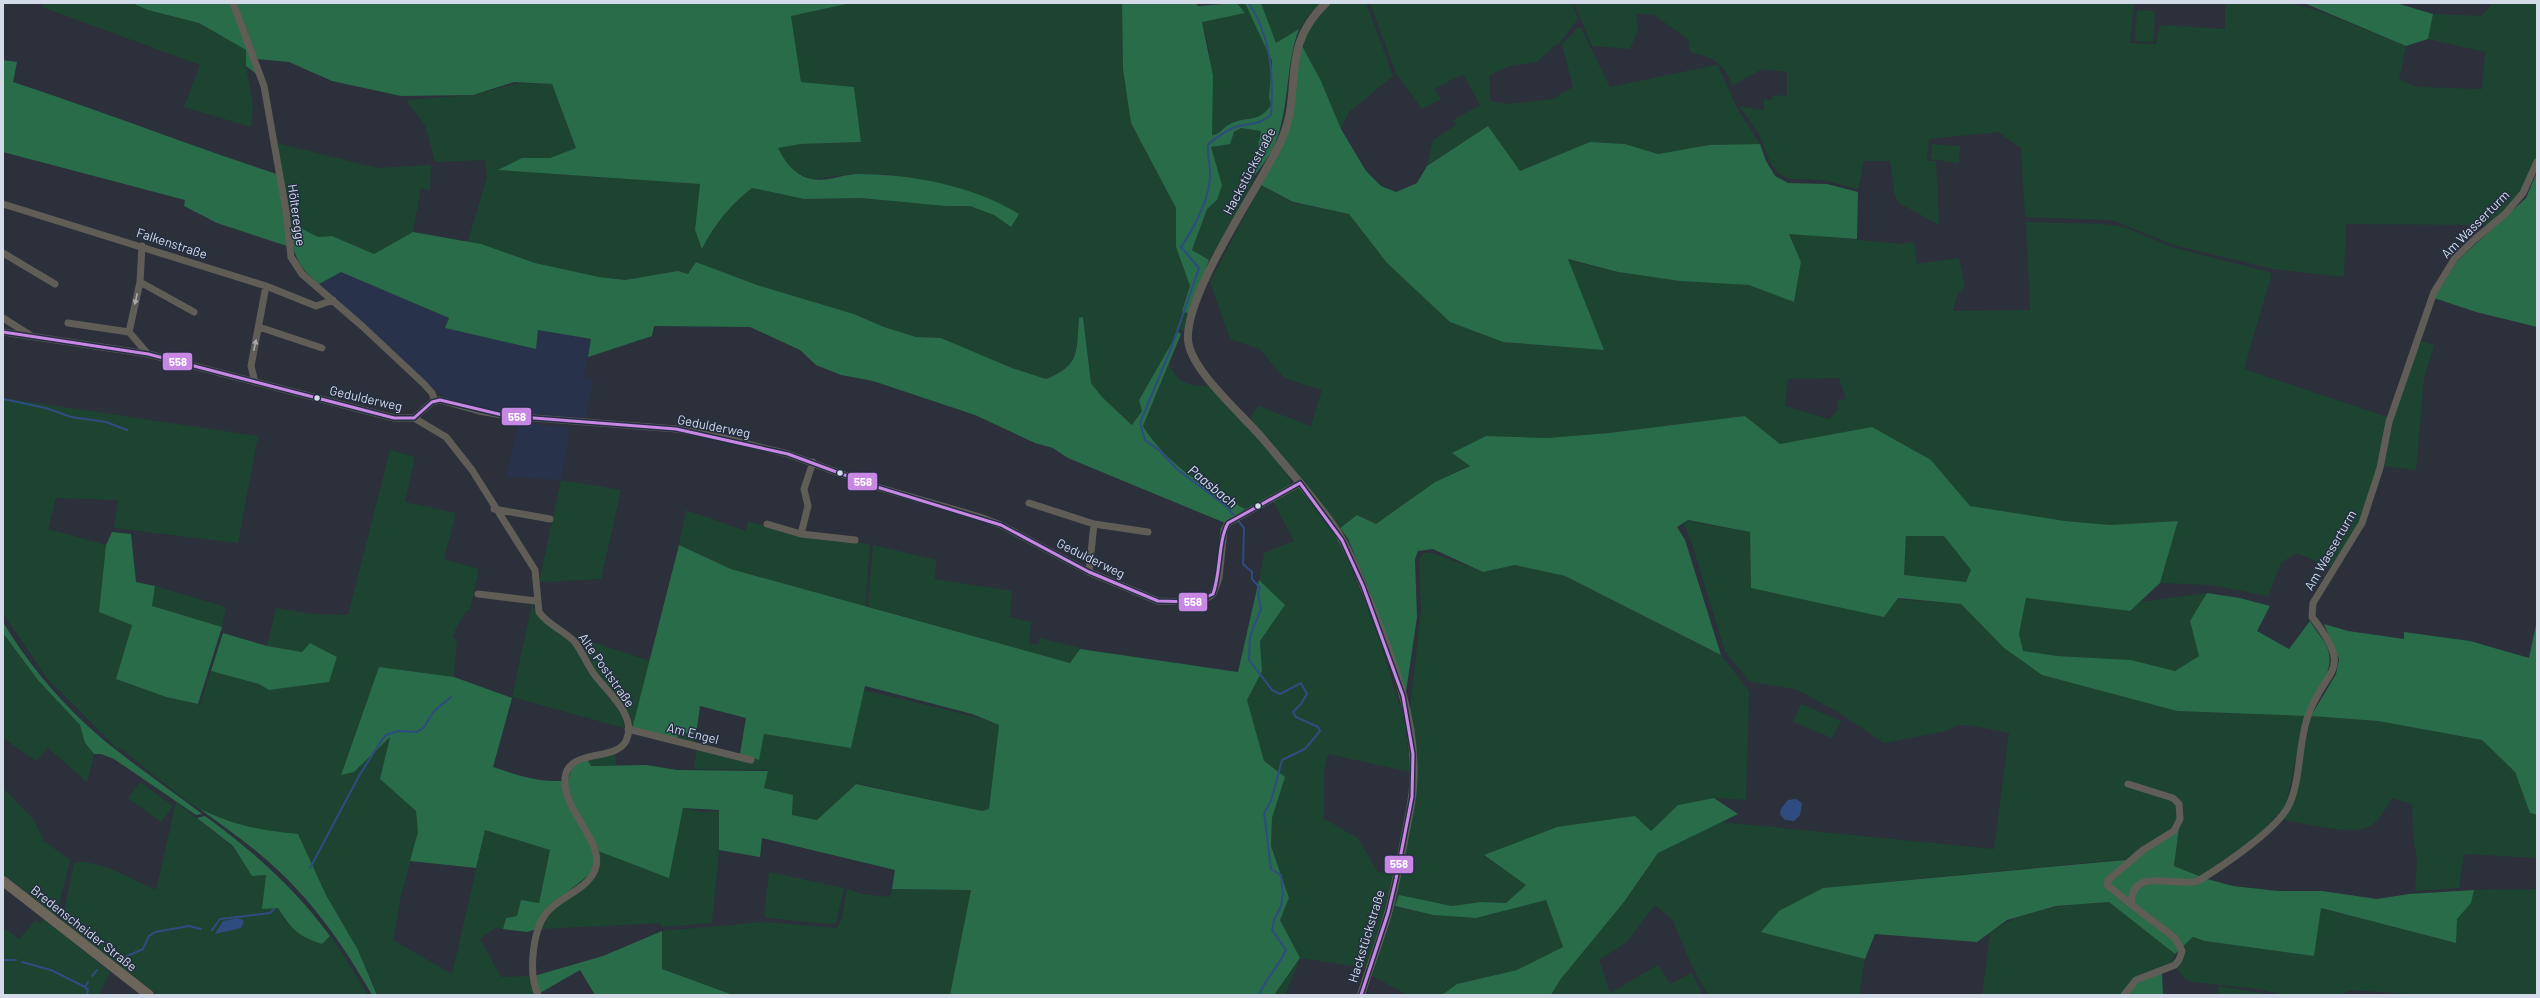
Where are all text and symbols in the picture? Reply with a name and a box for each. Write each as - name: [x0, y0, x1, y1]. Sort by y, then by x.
- street label: Hackstückstraße: [1219, 125, 1279, 217]
- street label: Hölteregge: [285, 183, 309, 247]
- street label: Am Wasserturm: [2438, 187, 2512, 261]
- street label: Falkenstraße: [135, 224, 209, 262]
- one-way arrow: [133, 292, 139, 305]
- one-way arrow: [253, 338, 259, 351]
- line badge: 558: [162, 352, 193, 371]
- text: 558: [169, 355, 187, 368]
- street label: Gedulderweg: [328, 382, 404, 414]
- unlabelled marker: [312, 393, 322, 403]
- line badge: 558: [501, 407, 532, 426]
- text: 558: [508, 410, 526, 423]
- street label: Gedulderweg: [676, 411, 752, 441]
- water label: Paasbach: [1185, 461, 1241, 511]
- unlabelled marker: [835, 468, 845, 478]
- line badge: 558: [847, 472, 878, 491]
- text: 558: [854, 475, 872, 488]
- unlabelled marker: [1253, 501, 1263, 511]
- street label: Am Wasserturm: [2301, 507, 2359, 593]
- street label: Gedulderweg: [1054, 535, 1128, 581]
- line badge: 558: [1178, 592, 1208, 612]
- text: 558: [1184, 595, 1202, 608]
- street label: Alte Poststraße: [576, 630, 639, 710]
- street label: Am Engel: [665, 719, 721, 747]
- line badge: 558: [1384, 855, 1414, 874]
- text: 558: [1390, 857, 1408, 870]
- street label: Bredenscheider Straße: [28, 882, 140, 974]
- street label: Hackstückstraße: [1344, 888, 1388, 984]

